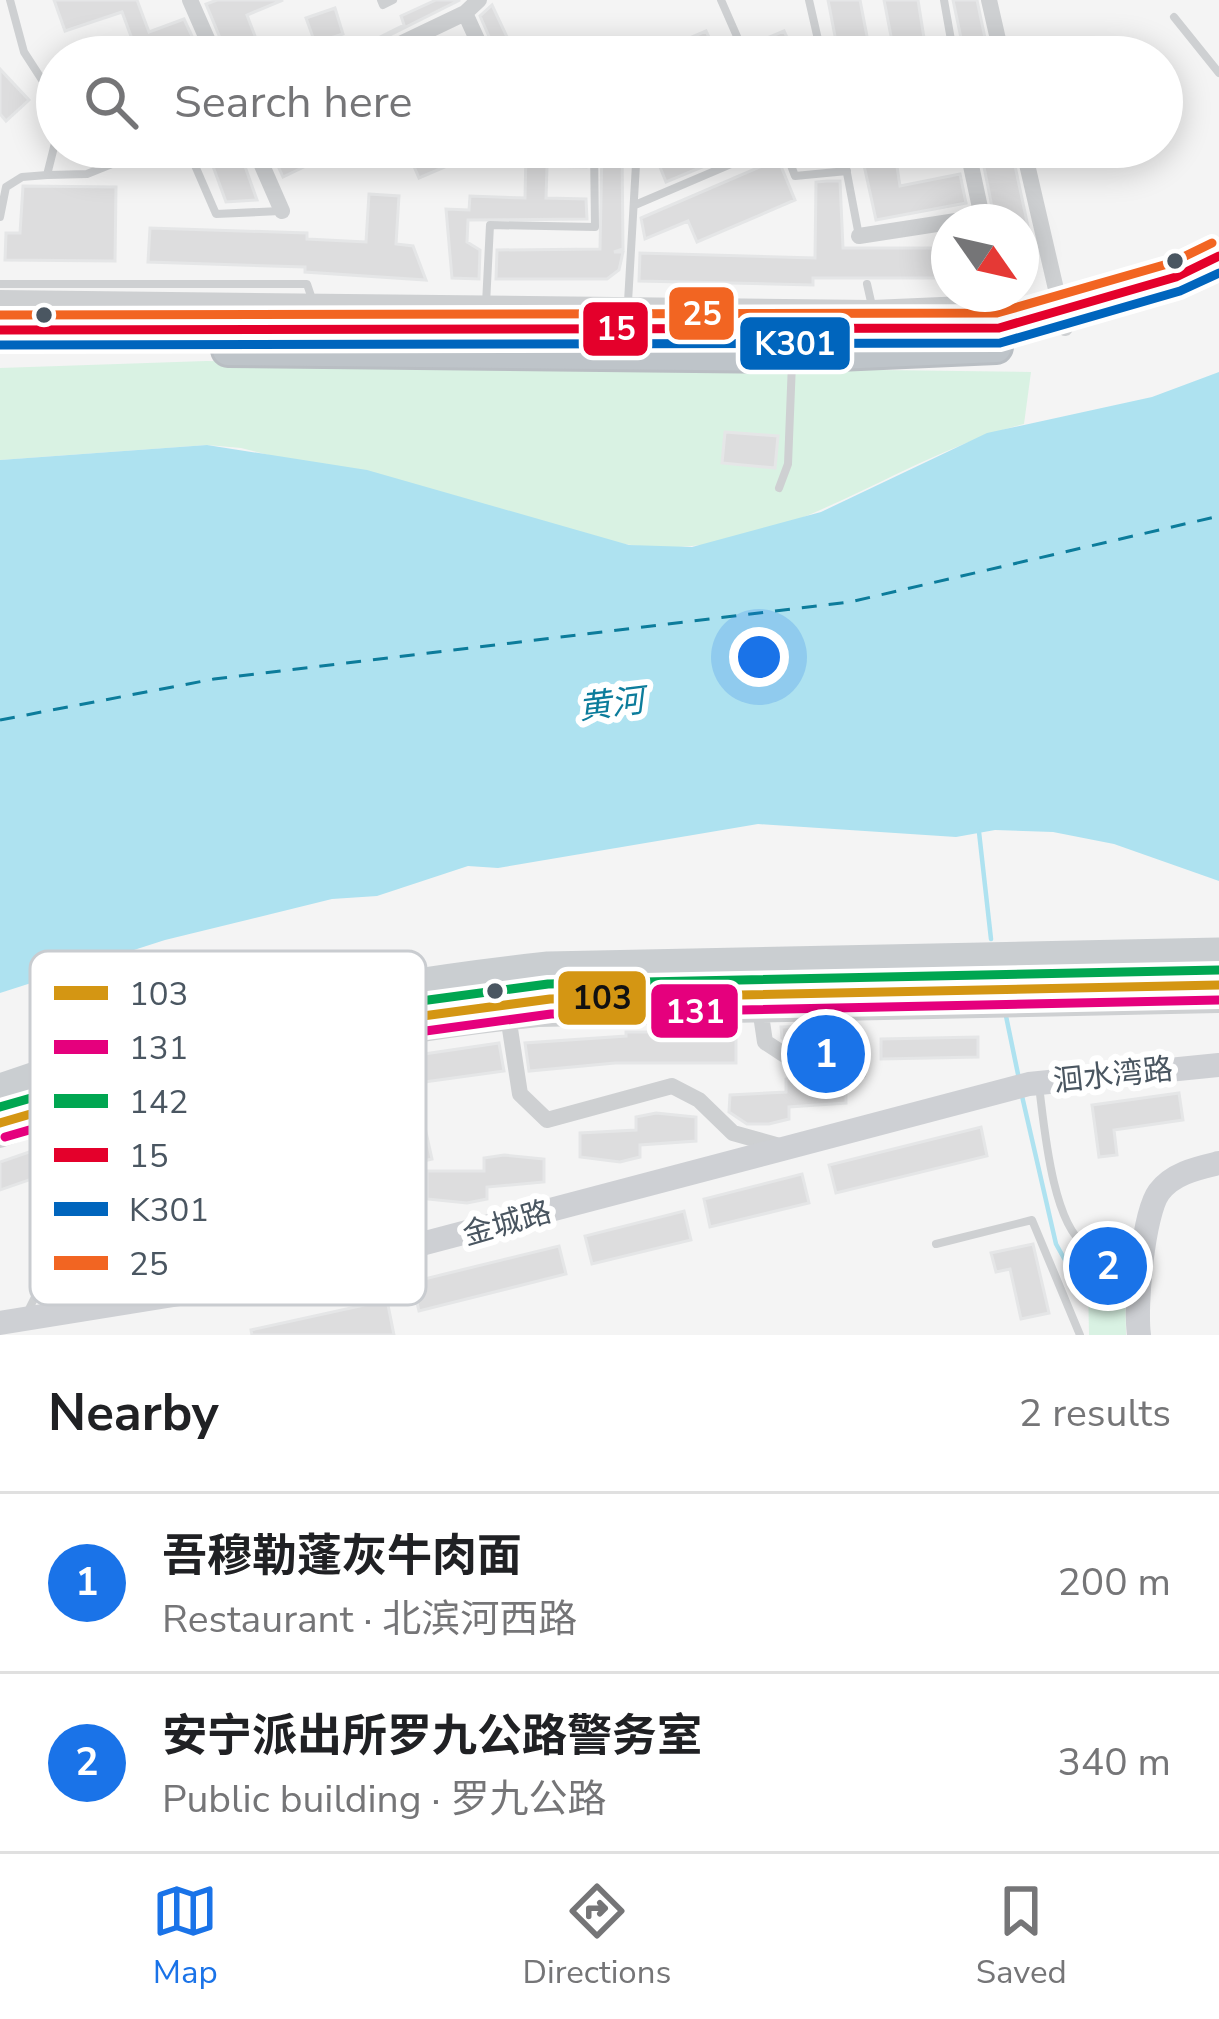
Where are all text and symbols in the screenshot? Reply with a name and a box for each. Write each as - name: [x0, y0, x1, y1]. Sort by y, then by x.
- search box: [36, 36, 1183, 168]
- icon: search: [78, 69, 144, 135]
- text: Search here: [174, 72, 413, 133]
- north arrow: [931, 204, 1039, 312]
- unlabelled marker: [1164, 250, 1186, 272]
- line badge: 25: [667, 285, 736, 342]
- text: 25: [682, 292, 722, 337]
- line badge: 15: [581, 300, 650, 358]
- unlabelled marker: [33, 304, 55, 326]
- text: 15: [596, 307, 636, 352]
- line badge: K301: [738, 315, 852, 372]
- text: K301: [754, 322, 836, 367]
- your location: [729, 627, 789, 687]
- water label: 黄河: [576, 677, 653, 731]
- legend: [30, 951, 426, 1305]
- line badge: 103: [556, 969, 648, 1027]
- text: 103: [129, 972, 188, 1017]
- text: 103: [572, 976, 632, 1021]
- unlabelled marker: [484, 980, 506, 1002]
- line badge: 131: [649, 982, 740, 1040]
- text: 131: [665, 990, 725, 1035]
- pin: 1: [787, 1009, 865, 1099]
- text: 131: [129, 1026, 188, 1071]
- street label: 洄水湾路: [1051, 1049, 1175, 1102]
- text: 142: [129, 1080, 188, 1125]
- text: 15: [129, 1134, 169, 1179]
- text: K301: [129, 1188, 209, 1233]
- street label: 金城路: [458, 1191, 556, 1256]
- pin: 2: [1069, 1221, 1147, 1311]
- text: 25: [129, 1242, 169, 1287]
- text: Nearby: [48, 1378, 219, 1448]
- text: 2 results: [1019, 1387, 1171, 1440]
- text: 吾穆勒蓬灰牛肉面: [162, 1526, 522, 1587]
- text: 1: [75, 1556, 99, 1609]
- text: 200 m: [1057, 1556, 1171, 1609]
- text: Restaurant · 北滨河西路: [162, 1593, 577, 1646]
- text: 安宁派出所罗九公路警务室: [162, 1706, 702, 1767]
- text: 2: [75, 1736, 99, 1789]
- text: 340 m: [1057, 1736, 1171, 1789]
- text: Public building · 罗九公路: [162, 1773, 606, 1826]
- tab: Map: [152, 1878, 218, 1995]
- tab: Directions: [523, 1878, 671, 1995]
- tab: Saved: [976, 1878, 1067, 1995]

